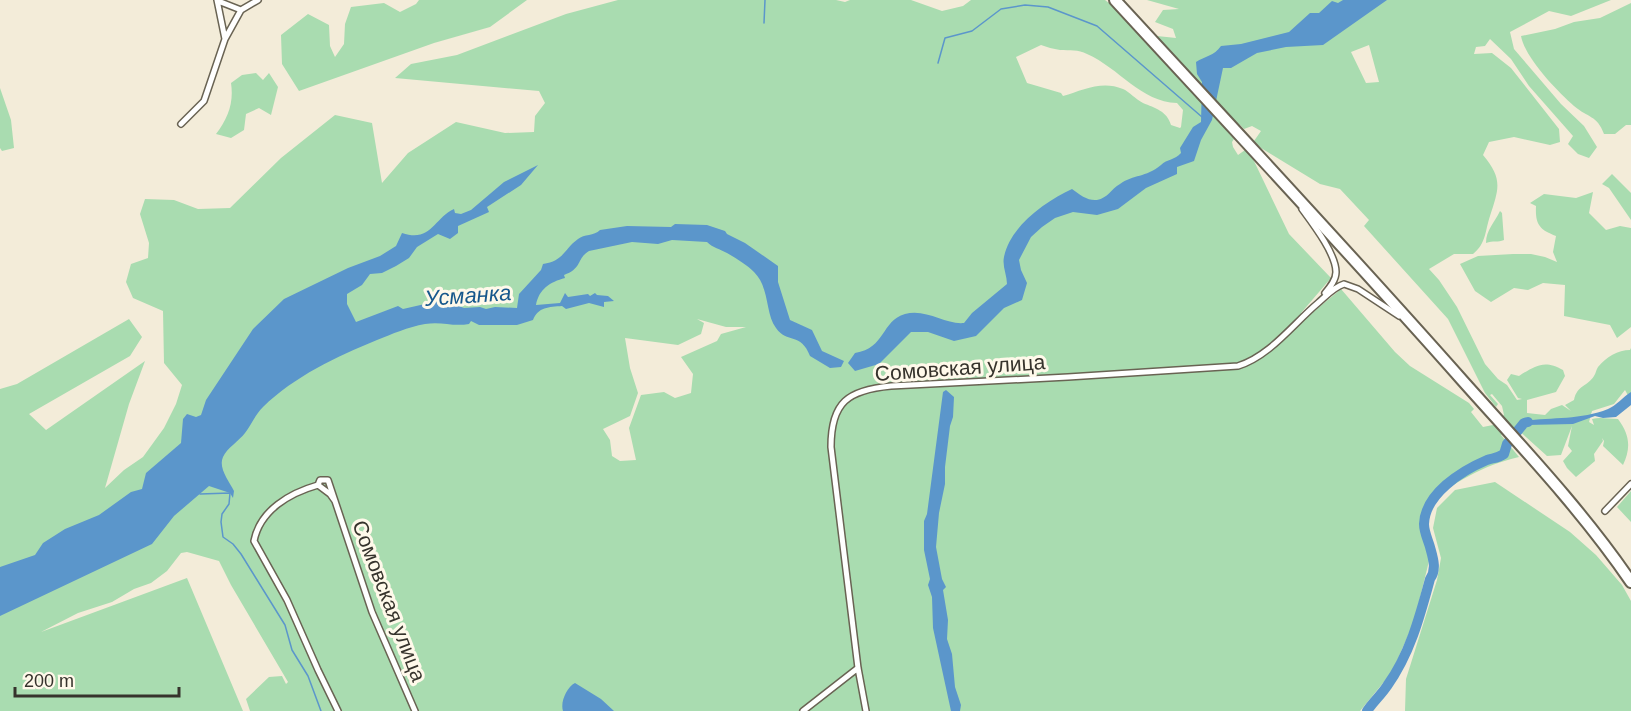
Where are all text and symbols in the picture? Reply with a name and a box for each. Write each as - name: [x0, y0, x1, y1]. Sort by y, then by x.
- water label: Усманка: [423, 280, 512, 311]
- street label: Сомовская улица: [874, 350, 1046, 385]
- street label: Сомовская улица: [348, 517, 431, 685]
- scale bar: [15, 660, 178, 698]
- text: 200 m: [24, 671, 74, 691]

